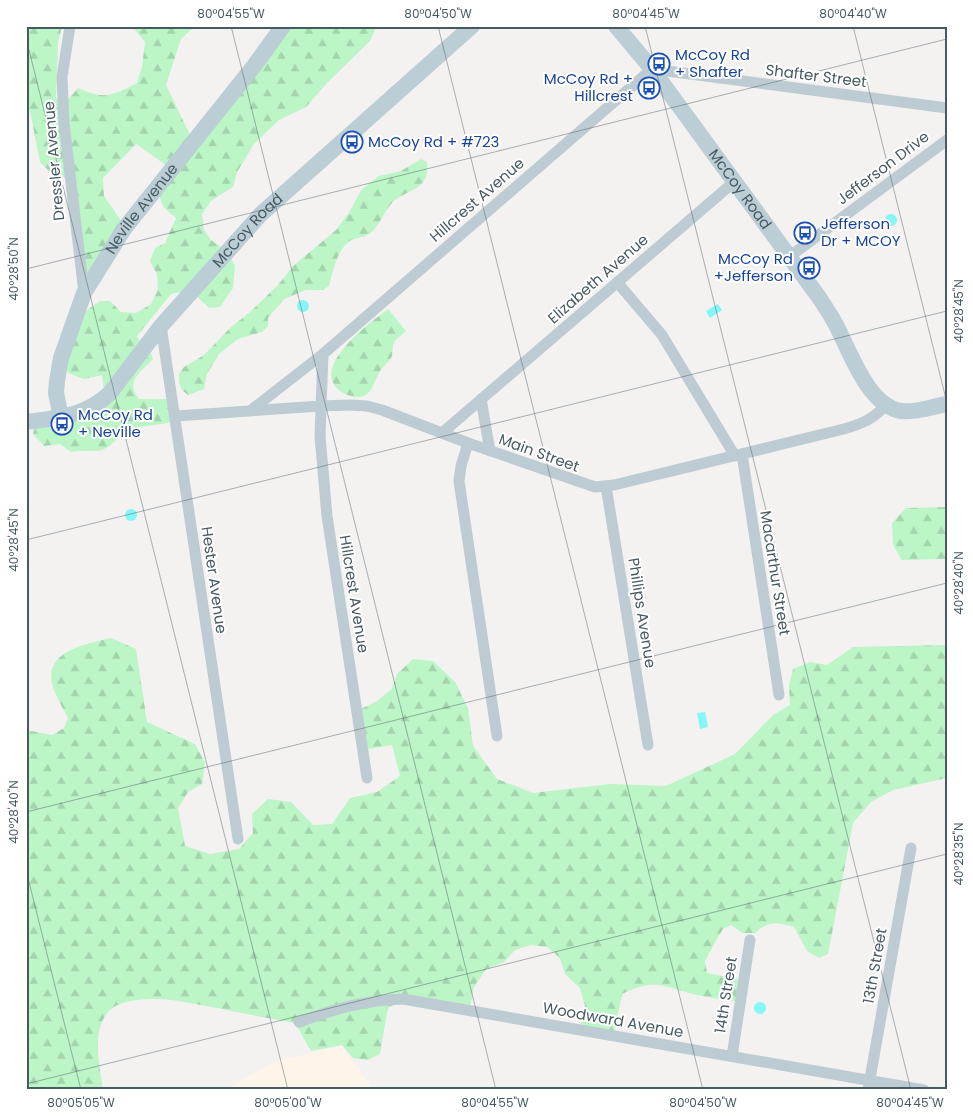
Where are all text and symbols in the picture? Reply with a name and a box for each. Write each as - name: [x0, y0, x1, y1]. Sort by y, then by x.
- text: 80°04'55"W: [197, 5, 265, 22]
- text: 80°04'50"W: [404, 5, 472, 22]
- text: 80°04'45"W: [612, 5, 680, 22]
- text: 80°04'40"W: [819, 5, 887, 22]
- place label: McCoy Rd + Shafter: [675, 44, 750, 82]
- bus stop icon: McCoy Rd + Shafter: [647, 52, 671, 76]
- street label: Shafter Street: [764, 59, 868, 92]
- place label: McCoy Rd + Hillcrest: [544, 68, 633, 106]
- bus stop icon: McCoy Rd + Hillcrest: [637, 76, 661, 100]
- street label: Dressler Avenue: [38, 100, 69, 222]
- street label: Jefferson Drive: [832, 126, 933, 209]
- bus stop icon: McCoy Rd + #723: [340, 130, 364, 154]
- place label: McCoy Rd + #723: [368, 131, 499, 152]
- street label: McCoy Road: [704, 144, 777, 233]
- street label: Hillcrest Avenue: [425, 153, 528, 247]
- street label: Neville Avenue: [100, 159, 182, 258]
- street label: McCoy Road: [207, 188, 287, 272]
- place label: Jefferson Dr + MCOY: [821, 213, 901, 251]
- bus stop icon: Jefferson Dr + MCOY: [793, 221, 817, 245]
- street label: Elizabeth Avenue: [543, 229, 652, 328]
- text: 40°28'50"N: [5, 237, 22, 301]
- place label: McCoy Rd +Jefferson: [714, 248, 793, 286]
- bus stop icon: McCoy Rd +Jefferson: [797, 256, 821, 280]
- text: 40°28'45"N: [950, 279, 967, 343]
- place label: McCoy Rd + Neville: [78, 404, 153, 442]
- bus stop icon: McCoy Rd + Neville: [50, 412, 74, 436]
- street label: Main Street: [496, 428, 582, 477]
- text: 40°28'45"N: [5, 508, 22, 572]
- street label: Macarthur Street: [755, 509, 796, 637]
- street label: Hester Avenue: [197, 525, 232, 635]
- street label: Hillcrest Avenue: [335, 533, 374, 654]
- text: 40°28'40"N: [950, 551, 967, 615]
- street label: Phillips Avenue: [623, 556, 662, 670]
- text: 40°28'40"N: [5, 780, 22, 844]
- text: 40°28'35"N: [950, 823, 967, 885]
- street label: 13th Street: [858, 926, 892, 1005]
- street label: 14th Street: [709, 955, 742, 1035]
- street label: Woodward Avenue: [541, 997, 685, 1042]
- text: 80°05'05"W: [47, 1094, 115, 1111]
- text: 80°05'00"W: [254, 1094, 322, 1111]
- text: 80°04'55"W: [461, 1094, 529, 1111]
- text: 80°04'50"W: [669, 1094, 737, 1111]
- text: 80°04'45"W: [876, 1094, 944, 1111]

